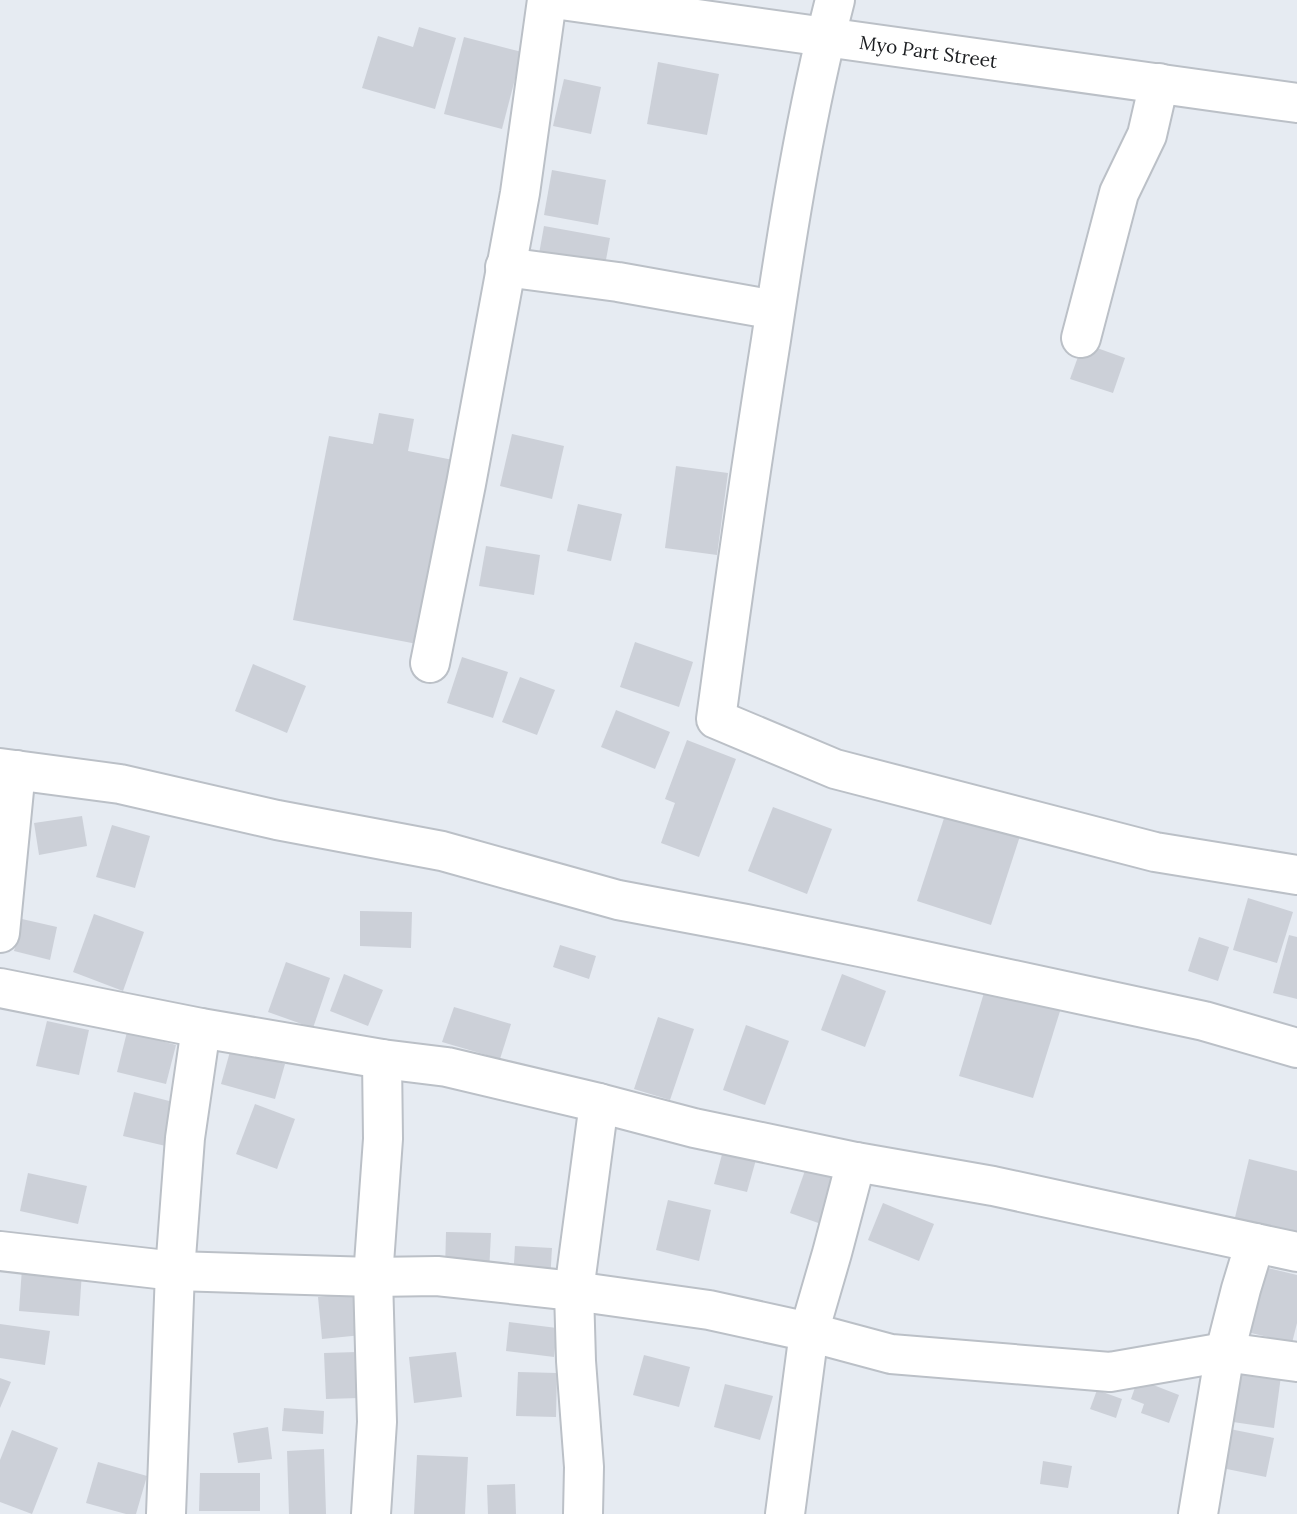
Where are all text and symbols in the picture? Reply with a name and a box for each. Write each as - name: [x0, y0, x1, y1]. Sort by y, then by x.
- street label: Myo Part Street: [858, 30, 1000, 73]

